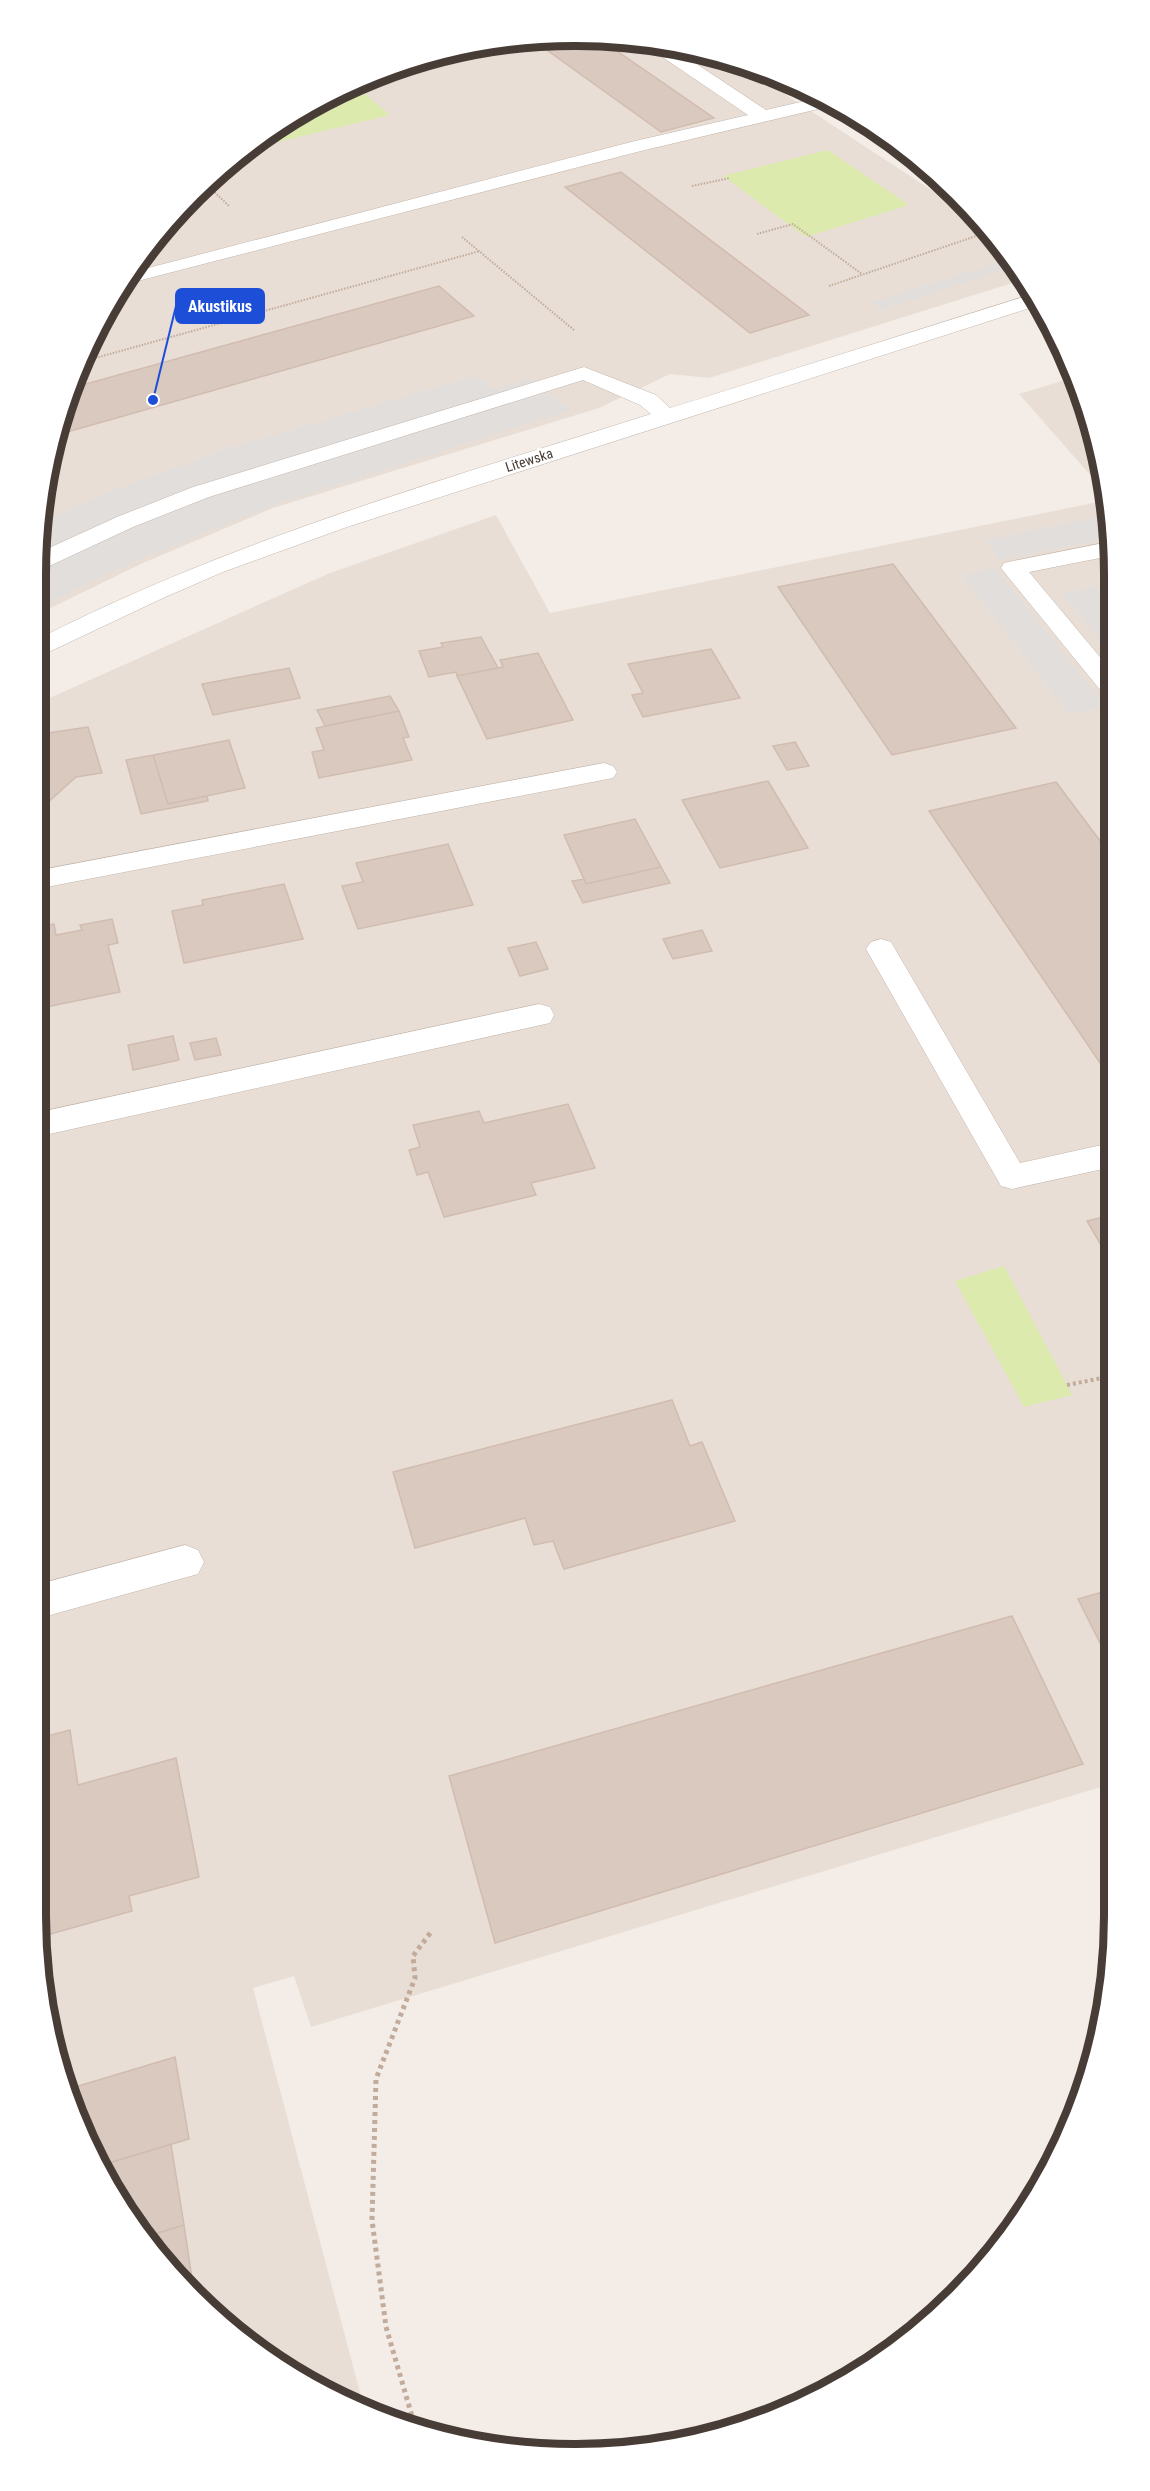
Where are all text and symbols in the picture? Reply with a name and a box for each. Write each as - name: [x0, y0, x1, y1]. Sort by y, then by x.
- callout: Akustikus: [176, 289, 264, 323]
- text: Akustikus: [188, 297, 252, 316]
- street label: Litewska: [503, 445, 555, 475]

